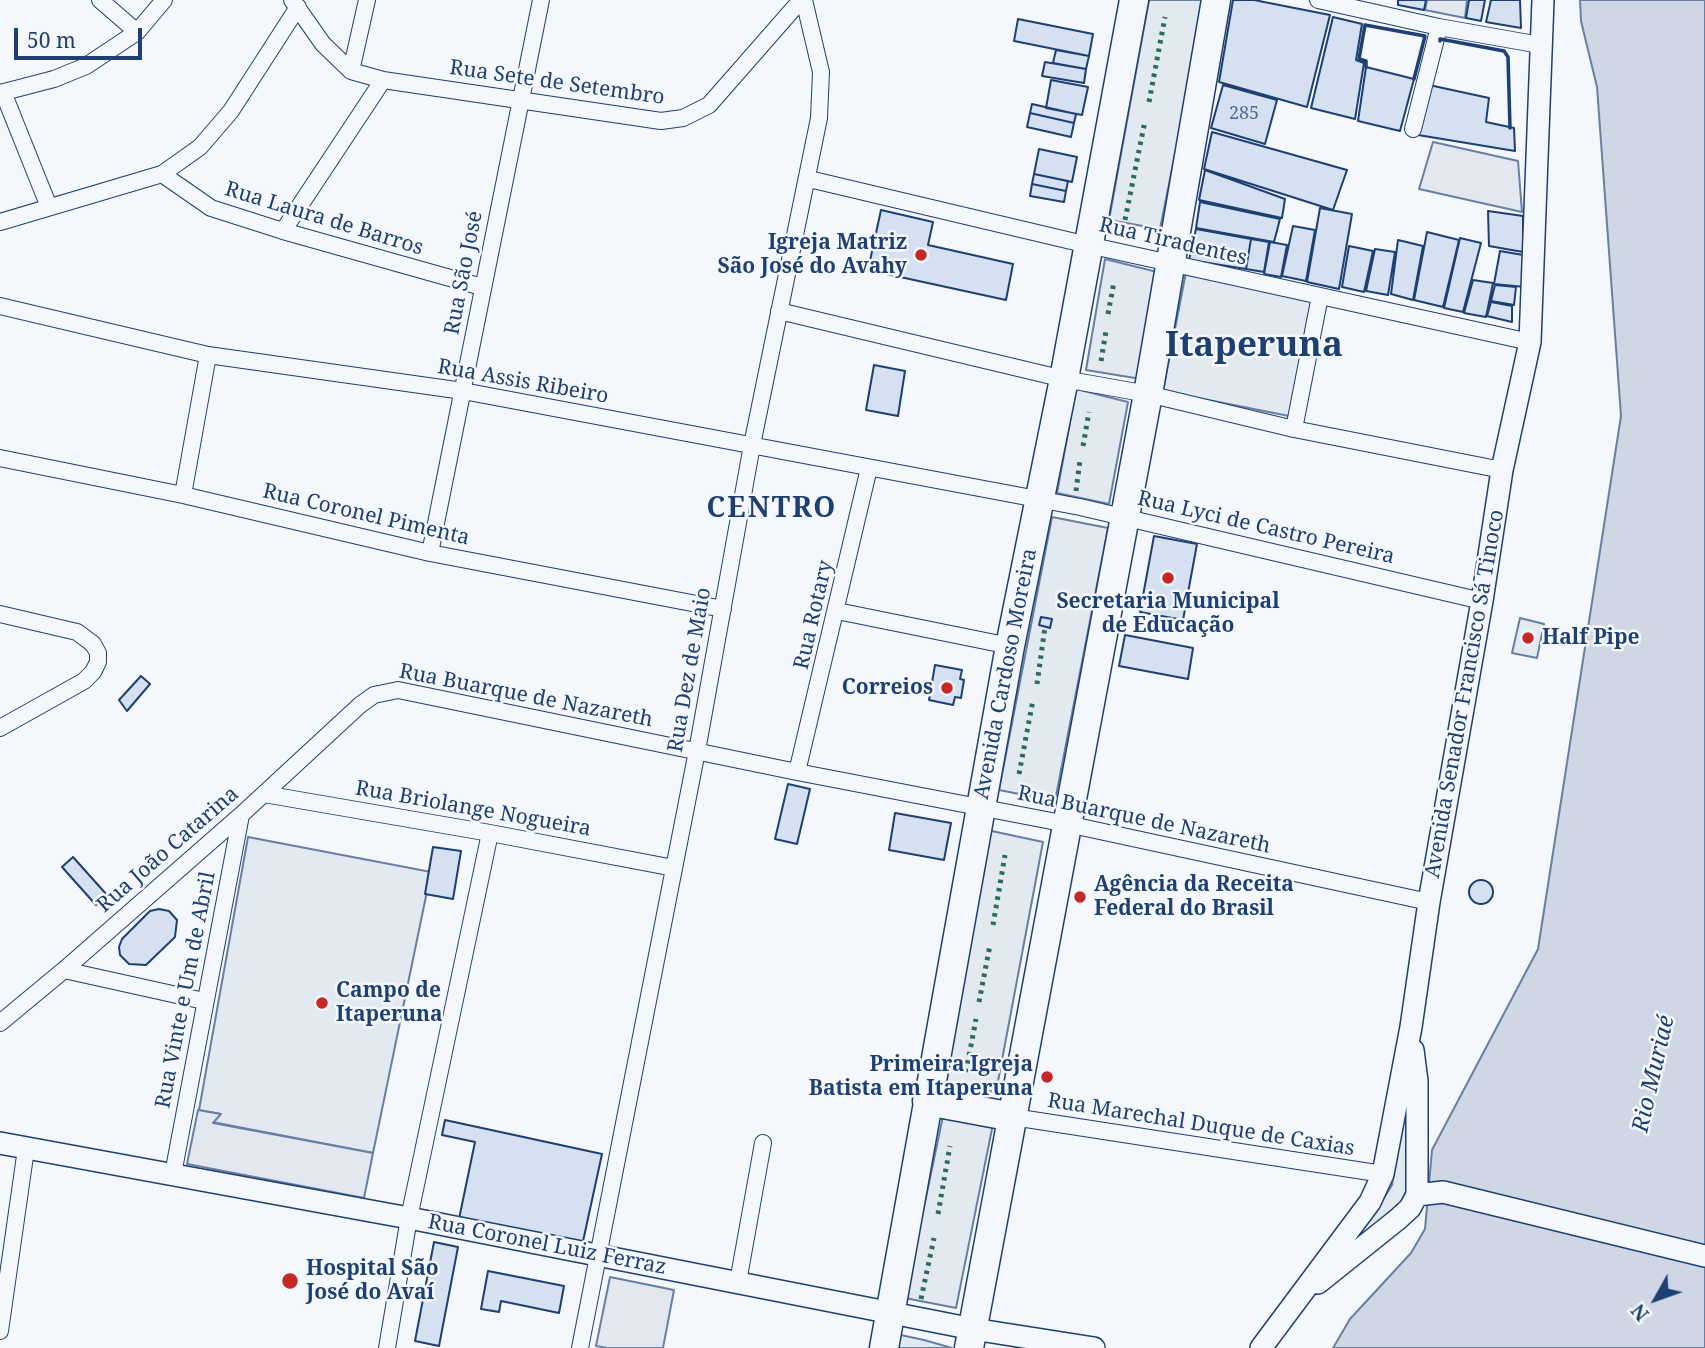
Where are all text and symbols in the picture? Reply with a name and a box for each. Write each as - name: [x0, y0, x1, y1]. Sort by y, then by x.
- scale bar: [18, 14, 145, 58]
- text: 50 m: [27, 26, 76, 54]
- street label: Rua Sete de Setembro: [448, 55, 666, 111]
- house number: 285: [1229, 103, 1259, 125]
- street label: Rua Laura de Barros: [222, 177, 426, 261]
- street label: Rua São José: [440, 209, 488, 337]
- street label: Rua Tiradentes: [1097, 213, 1249, 271]
- place label: Igreja Matriz São José do Avahy: [717, 230, 907, 280]
- marker: Igreja Matriz São José do Avahy: [913, 247, 929, 263]
- district label: Itaperuna: [1165, 325, 1343, 367]
- street label: Rua Assis Ribeiro: [436, 355, 610, 409]
- street label: Rua Coronel Pimenta: [260, 479, 472, 551]
- street label: Rua Lyci de Castro Pereira: [1135, 486, 1397, 570]
- district label: CENTRO: [707, 492, 837, 526]
- street label: Avenida Senador Francisco Sá Tinoco: [1420, 508, 1510, 880]
- street label: Avenida Cardoso Moreira: [969, 546, 1043, 802]
- street label: Rua Rotary: [789, 558, 839, 672]
- marker: Secretaria Municipal de Educação: [1160, 570, 1176, 586]
- street label: Rua Dez de Maio: [663, 586, 717, 754]
- place label: Secretaria Municipal de Educação: [1056, 589, 1280, 639]
- place label: Half Pipe: [1542, 625, 1640, 651]
- marker: Half Pipe: [1520, 630, 1536, 646]
- street label: Rua Buarque de Nazareth: [397, 659, 655, 733]
- place label: Correios: [842, 675, 933, 701]
- marker: Correios: [939, 680, 955, 696]
- street label: Rua Briolange Nogueira: [353, 776, 593, 842]
- street label: Rua Buarque de Nazareth: [1015, 781, 1273, 859]
- street label: Rua João Catarina: [92, 782, 244, 918]
- street label: Rua Vinte e Um de Abril: [151, 870, 221, 1110]
- place label: Agência da Receita Federal do Brasil: [1094, 872, 1294, 922]
- marker: Agência da Receita Federal do Brasil: [1072, 889, 1088, 905]
- place label: Campo de Itaperuna: [336, 978, 443, 1028]
- marker: Campo de Itaperuna: [314, 995, 330, 1011]
- water label: Rio Muriaé: [1627, 1013, 1681, 1135]
- place label: Primeira Igreja Batista em Itaperuna: [809, 1052, 1033, 1102]
- marker: Primeira Igreja Batista em Itaperuna: [1039, 1069, 1055, 1085]
- street label: Rua Marechal Duque de Caxias: [1046, 1088, 1356, 1162]
- street label: Rua Coronel Luiz Ferraz: [426, 1210, 668, 1280]
- place label: Hospital São José do Avaí: [306, 1256, 439, 1306]
- north arrow: [1621, 1264, 1691, 1334]
- marker: Hospital São José do Avaí: [280, 1271, 300, 1291]
- text: N: [1625, 1298, 1655, 1327]

